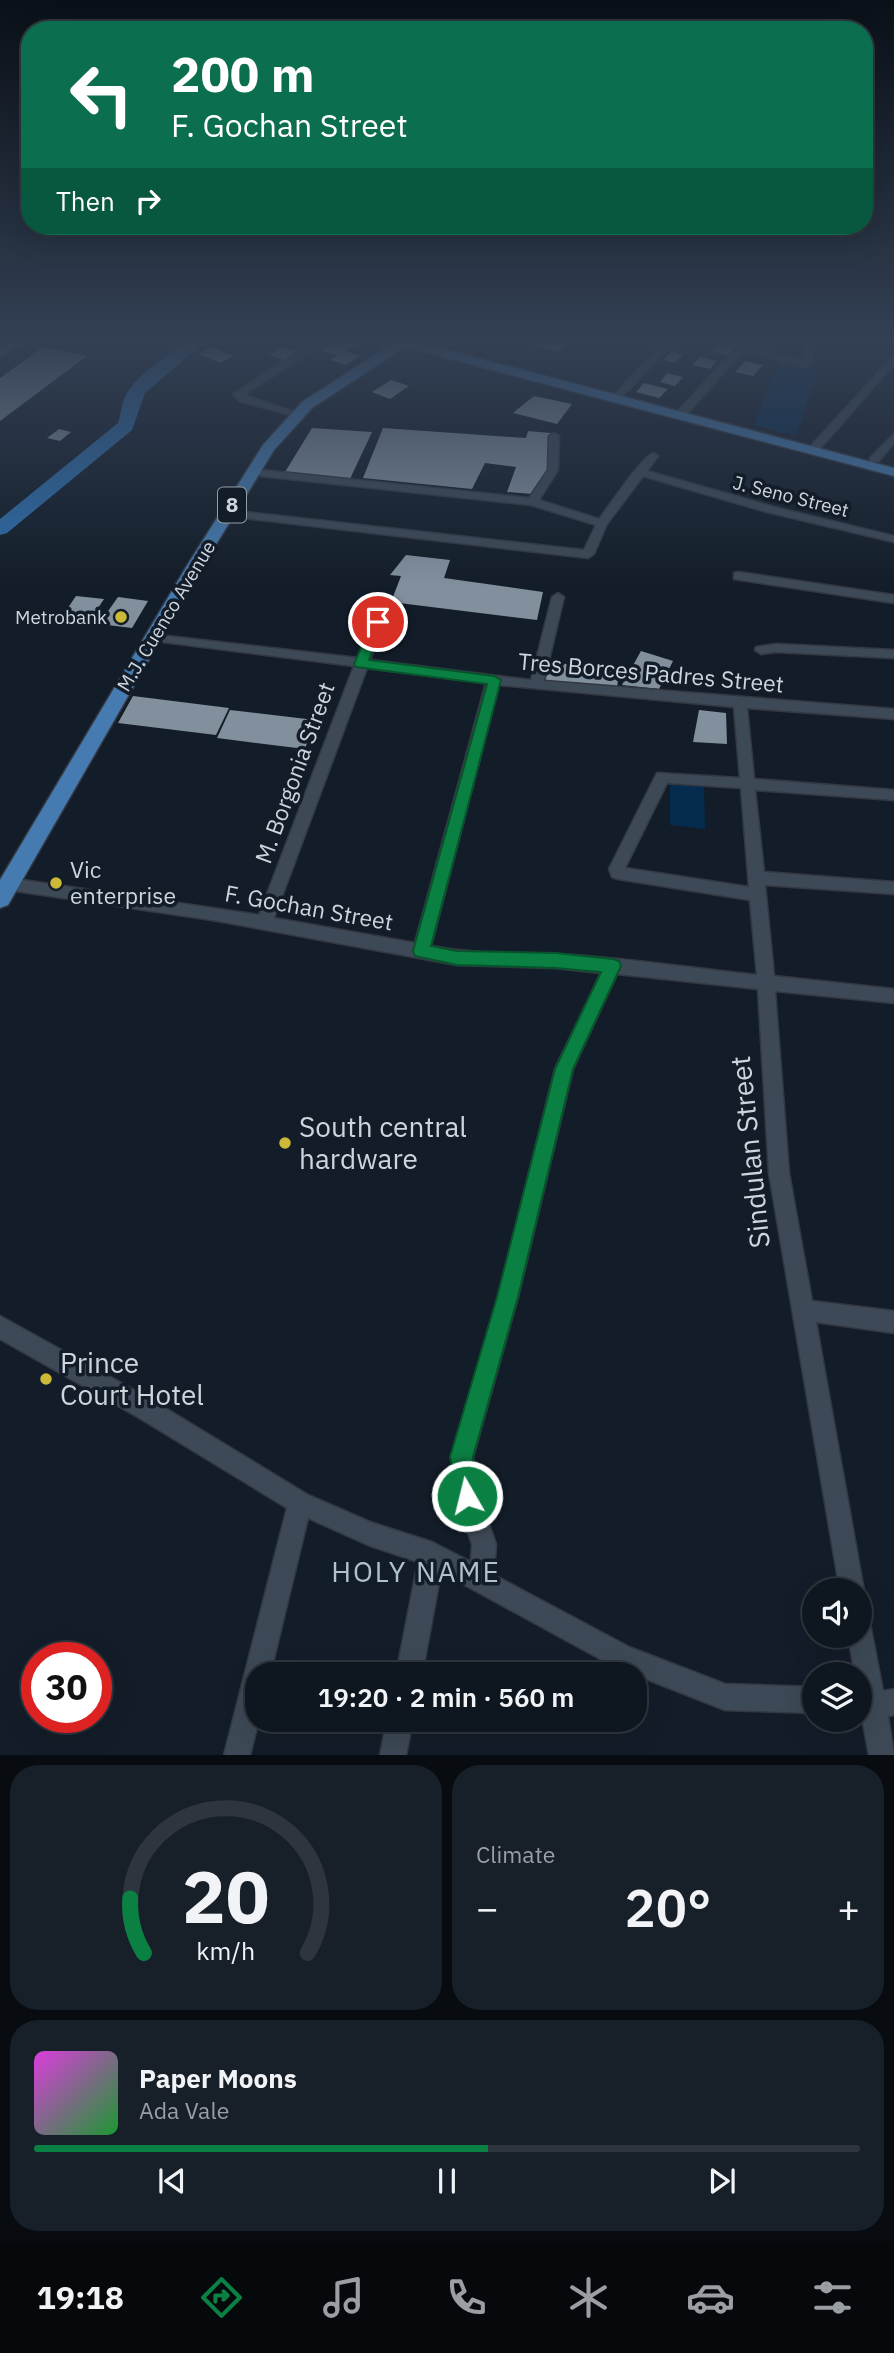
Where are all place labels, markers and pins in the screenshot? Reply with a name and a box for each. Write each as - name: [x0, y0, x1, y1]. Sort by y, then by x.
- pin: [348, 592, 408, 652]
- place label: Metrobank: [15, 605, 107, 629]
- marker: Metrobank: [113, 609, 129, 625]
- place label: Vic enterprise: [70, 854, 176, 910]
- marker: Vic enterprise: [48, 875, 64, 891]
- place label: South central hardware: [299, 1108, 467, 1177]
- marker: South central hardware: [277, 1135, 293, 1151]
- place label: Prince Court Hotel: [60, 1344, 204, 1413]
- marker: Prince Court Hotel: [38, 1371, 54, 1387]

